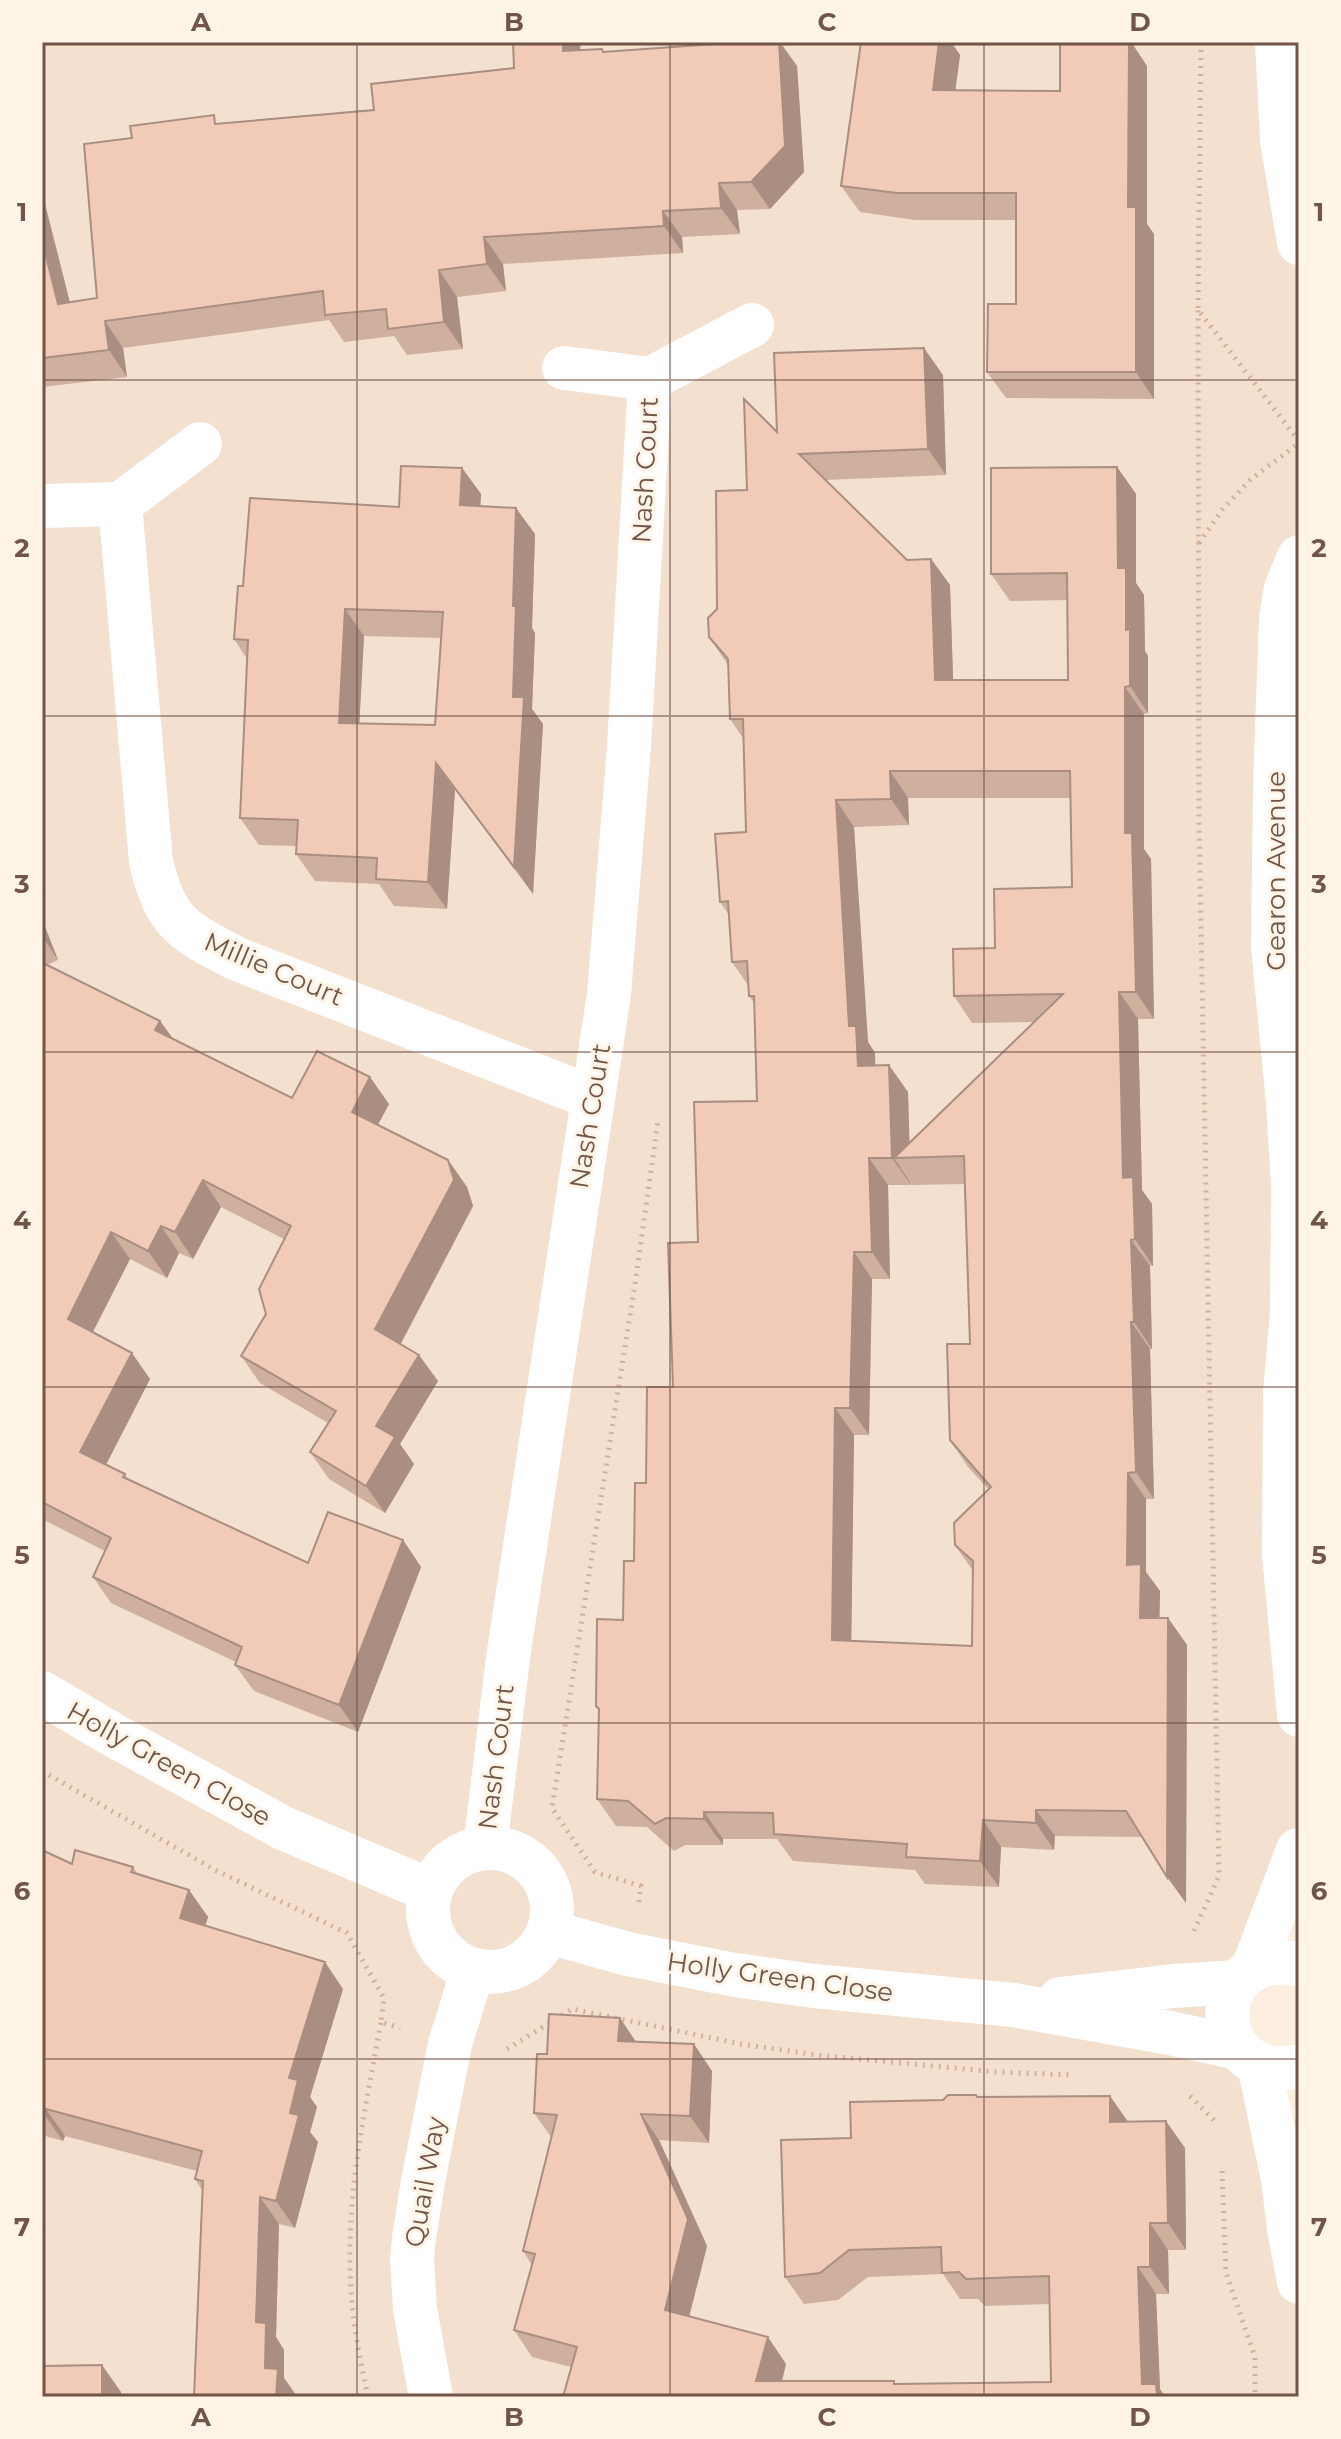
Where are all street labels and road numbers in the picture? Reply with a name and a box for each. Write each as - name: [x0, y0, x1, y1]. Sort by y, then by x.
- street label: Nash Court: [625, 396, 665, 544]
- street label: Gearon Avenue: [1260, 771, 1292, 971]
- street label: Millie Court: [199, 925, 349, 1013]
- street label: Nash Court: [563, 1041, 617, 1191]
- street label: Nash Court: [471, 1682, 521, 1832]
- street label: Holly Green Close: [61, 1695, 277, 1833]
- street label: Holly Green Close: [665, 1945, 895, 2009]
- street label: Quail Way: [398, 2113, 452, 2250]

